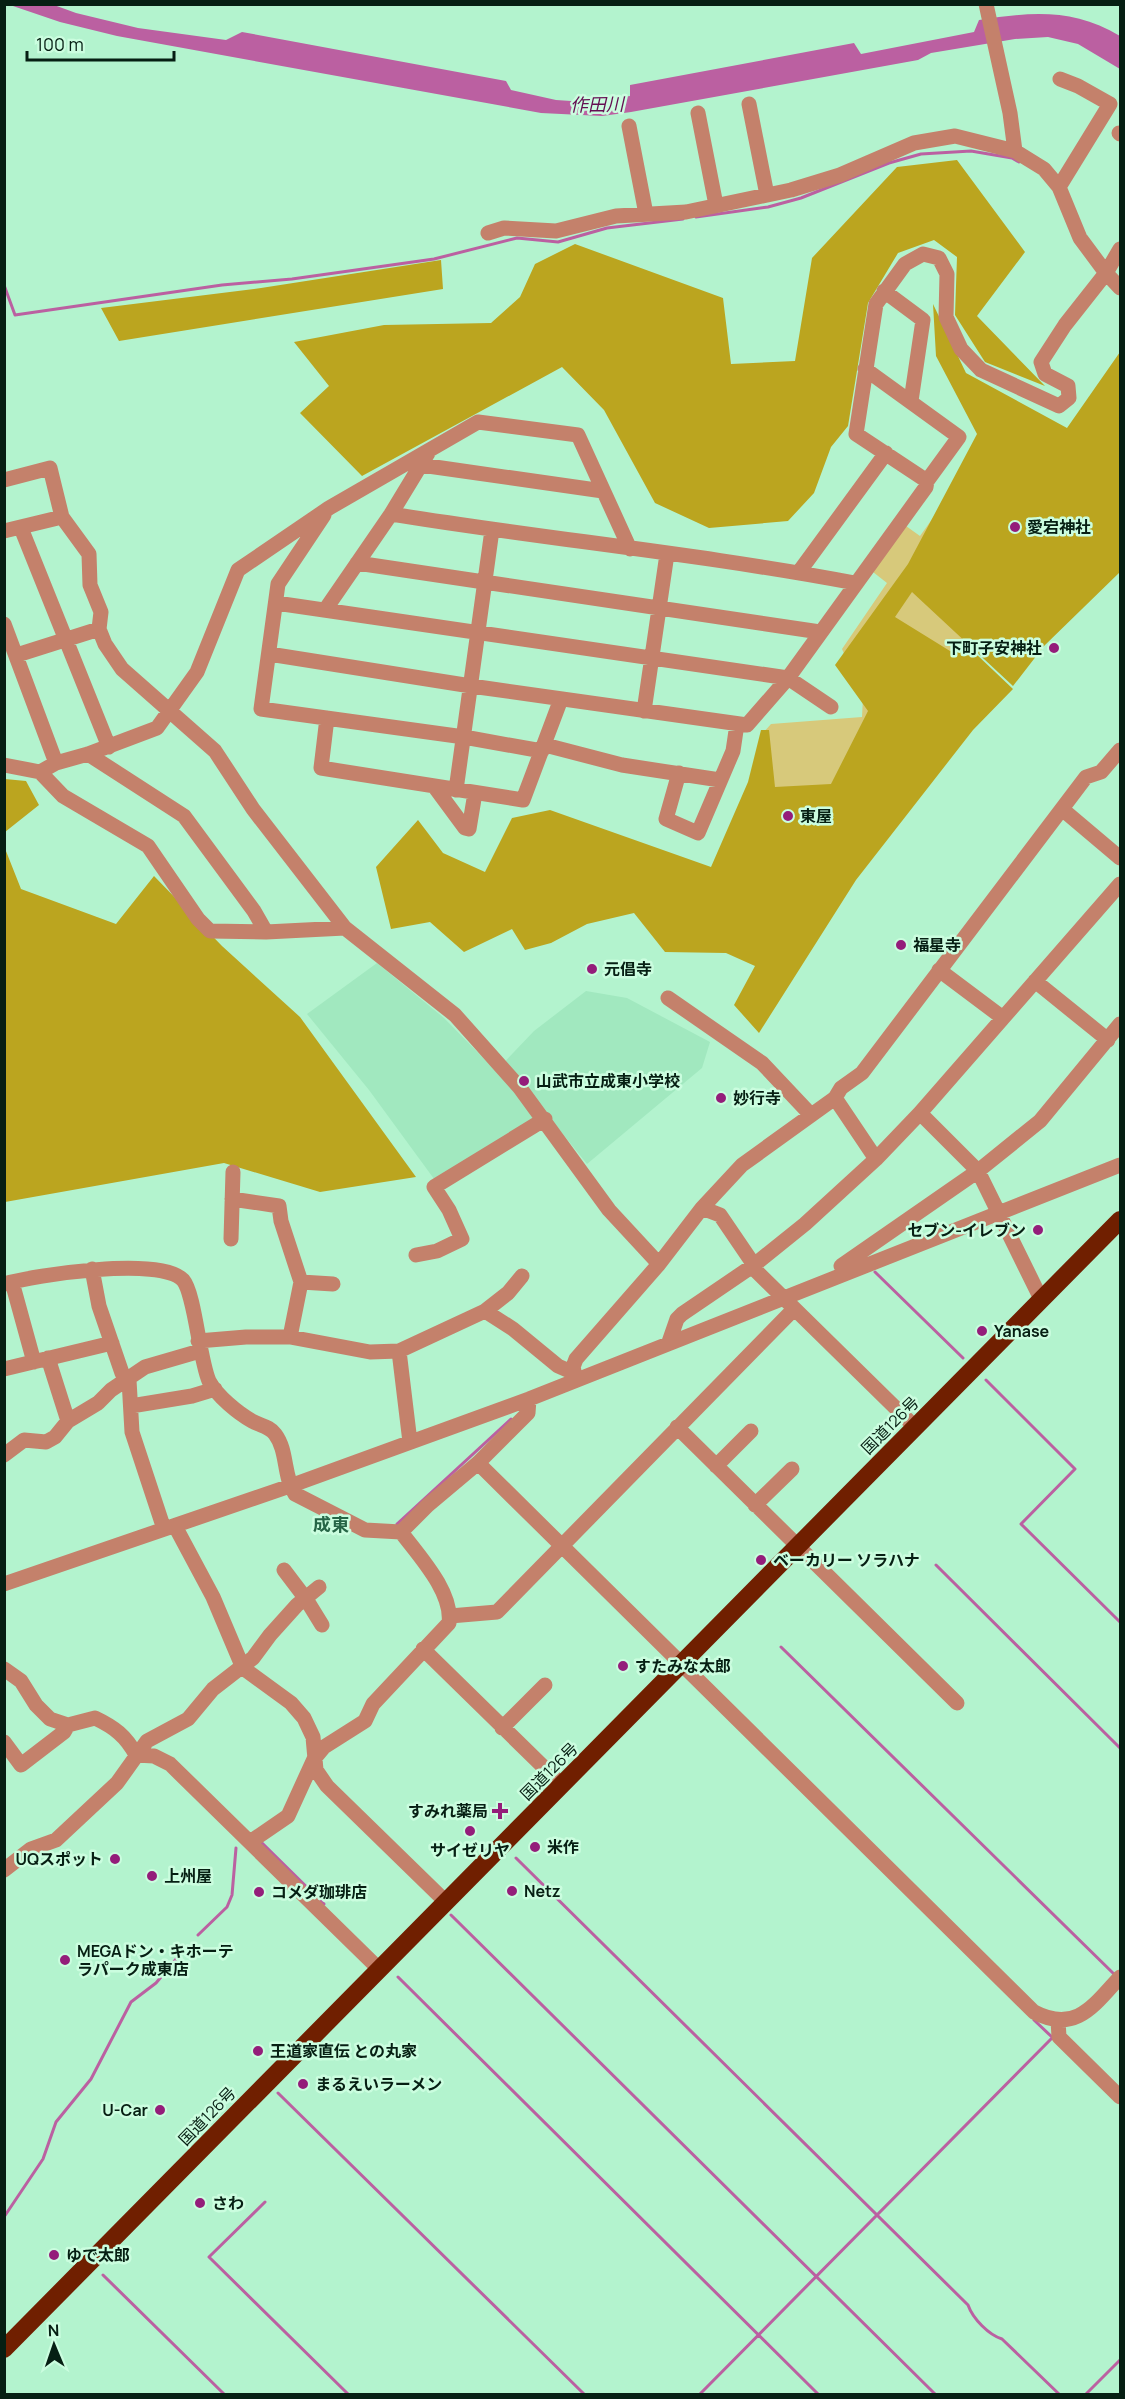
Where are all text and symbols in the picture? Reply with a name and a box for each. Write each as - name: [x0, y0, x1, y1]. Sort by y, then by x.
- scale bar: [27, 24, 174, 62]
- text: 100 m: [36, 32, 84, 56]
- water label: 作田川: [570, 91, 626, 116]
- place label: 愛宕神社: [1027, 516, 1091, 538]
- marker: 愛宕神社: [1008, 520, 1022, 534]
- place label: 下町子安神社: [946, 637, 1042, 659]
- marker: 下町子安神社: [1047, 641, 1061, 655]
- place label: 東屋: [800, 805, 832, 827]
- marker: 東屋: [781, 809, 795, 823]
- place label: 福星寺: [913, 934, 961, 956]
- marker: 福星寺: [894, 938, 908, 952]
- place label: 元倡寺: [604, 958, 652, 980]
- marker: 元倡寺: [585, 962, 599, 976]
- place label: 山武市立成東小学校: [536, 1070, 680, 1092]
- marker: 山武市立成東小学校: [517, 1074, 531, 1088]
- place label: 妙行寺: [733, 1087, 781, 1109]
- marker: 妙行寺: [714, 1091, 728, 1105]
- place label: セブン-イレブン: [907, 1219, 1026, 1241]
- marker: セブン-イレブン: [1031, 1223, 1045, 1237]
- place label: Yanase: [994, 1320, 1050, 1342]
- marker: Yanase: [975, 1324, 989, 1338]
- street label: 国道126号: [856, 1391, 924, 1459]
- district label: 成東: [313, 1512, 349, 1536]
- place label: ベーカリー ソラハナ: [773, 1549, 920, 1571]
- marker: ベーカリー ソラハナ: [754, 1553, 768, 1567]
- place label: すたみな太郎: [635, 1655, 731, 1677]
- marker: すたみな太郎: [616, 1659, 630, 1673]
- street label: 国道126号: [515, 1737, 583, 1805]
- place label: すみれ薬局: [408, 1800, 488, 1822]
- marker: すみれ薬局: [493, 1804, 507, 1818]
- marker: サイゼリヤ: [463, 1824, 477, 1838]
- place label: 米作: [547, 1836, 579, 1858]
- place label: サイゼリヤ: [430, 1839, 510, 1861]
- marker: 米作: [528, 1840, 542, 1854]
- place label: UQスポット: [15, 1848, 103, 1870]
- marker: UQスポット: [108, 1852, 122, 1866]
- place label: 上州屋: [164, 1865, 212, 1887]
- marker: 上州屋: [145, 1869, 159, 1883]
- place label: Netz: [524, 1880, 561, 1902]
- place label: コメダ珈琲店: [271, 1881, 367, 1903]
- marker: Netz: [505, 1884, 519, 1898]
- marker: コメダ珈琲店: [252, 1885, 266, 1899]
- place label: MEGAドン・キホーテ ラパーク成東店: [77, 1940, 234, 1980]
- marker: MEGAドン・キホーテ ラパーク成東店: [58, 1953, 72, 1967]
- place label: 王道家直伝 との丸家: [270, 2040, 417, 2062]
- marker: 王道家直伝 との丸家: [251, 2044, 265, 2058]
- place label: まるえいラーメン: [315, 2073, 442, 2095]
- marker: まるえいラーメン: [296, 2077, 310, 2091]
- street label: 国道126号: [174, 2082, 240, 2150]
- place label: U-Car: [102, 2099, 148, 2121]
- marker: U-Car: [153, 2103, 167, 2117]
- place label: さわ: [212, 2192, 244, 2214]
- marker: さわ: [193, 2196, 207, 2210]
- place label: ゆで太郎: [66, 2244, 130, 2266]
- marker: ゆで太郎: [47, 2248, 61, 2262]
- north arrow: [24, 2315, 84, 2375]
- text: N: [47, 2319, 60, 2341]

